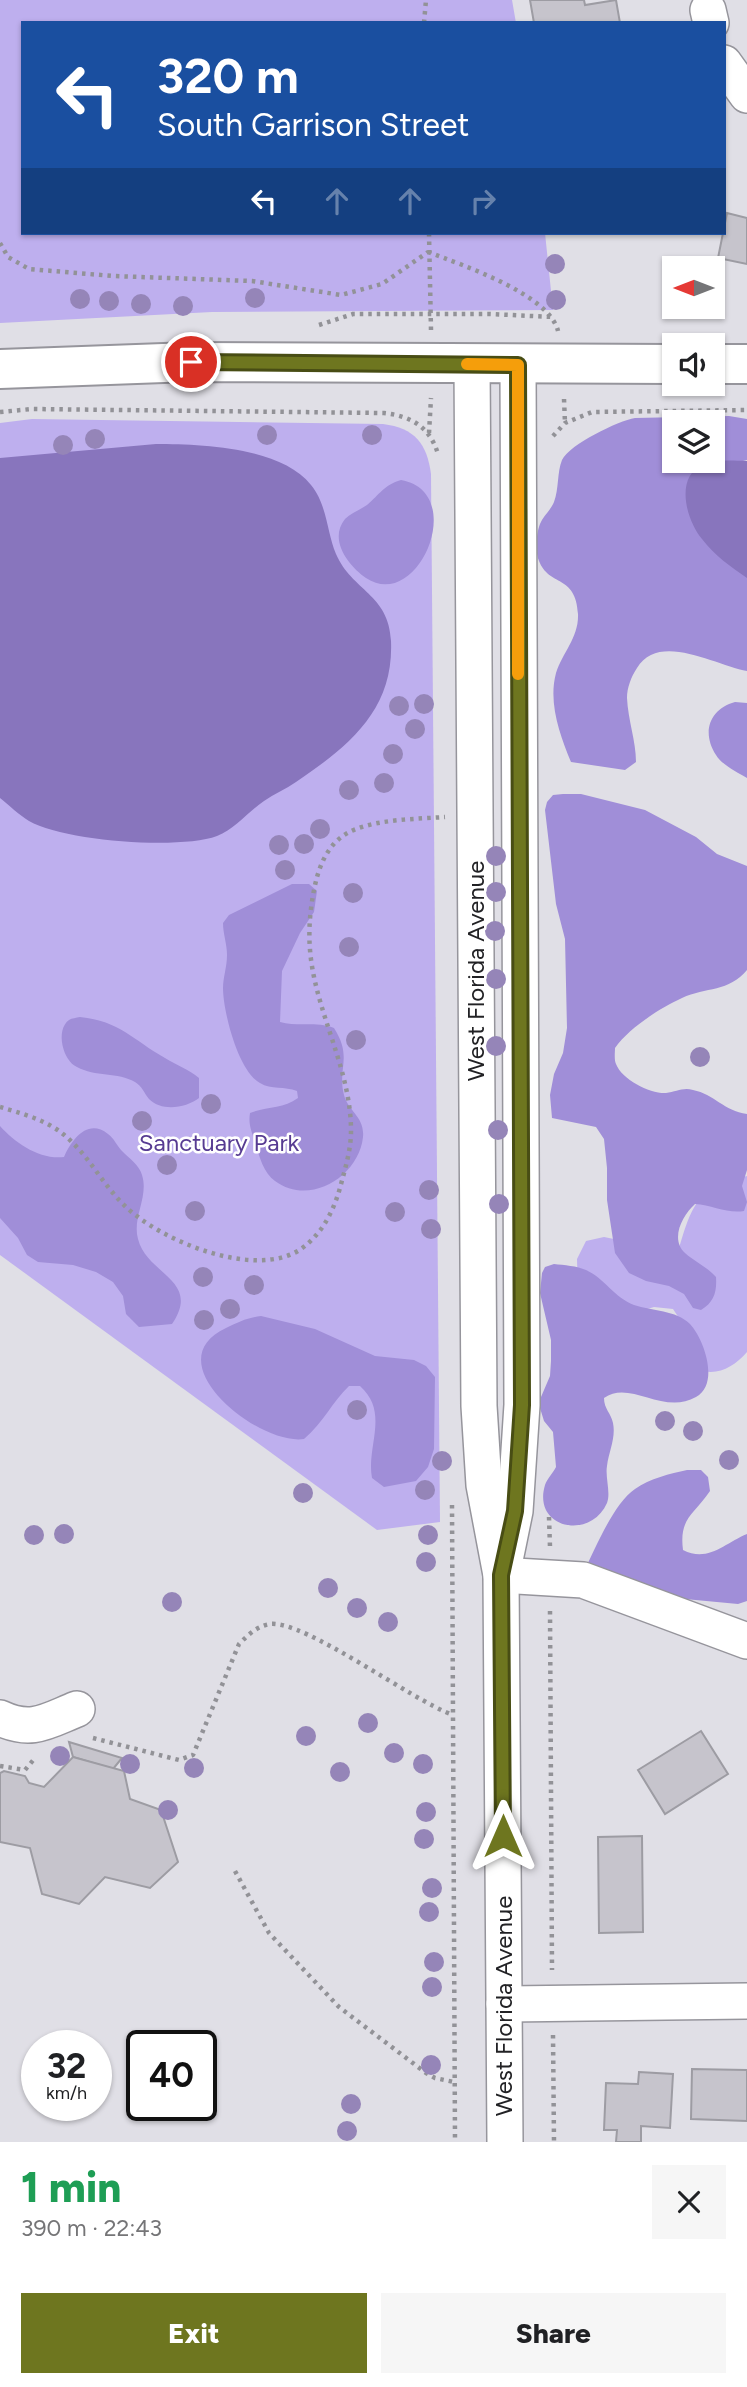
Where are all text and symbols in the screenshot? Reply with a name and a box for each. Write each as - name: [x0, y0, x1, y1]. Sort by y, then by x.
- text: 320 m: [157, 46, 299, 105]
- icon: left: [42, 49, 133, 140]
- text: South Garrison Street: [157, 106, 469, 144]
- icon: left: [245, 182, 283, 220]
- icon: ahead: [318, 182, 356, 220]
- icon: ahead: [391, 182, 429, 220]
- icon: right: [464, 182, 502, 220]
- north arrow: [662, 256, 724, 318]
- map controls: [662, 256, 725, 473]
- pin: [161, 332, 221, 392]
- button: sound: [662, 333, 725, 396]
- icon: arrive: [172, 343, 210, 381]
- button: layers: [662, 410, 725, 473]
- street label: West Florida Avenue: [461, 861, 490, 1081]
- park label: Sanctuary Park: [139, 1128, 300, 1157]
- position arrow: [466, 1799, 540, 1873]
- street label: West Florida Avenue: [489, 1896, 518, 2116]
- speed limit sign: 40: [126, 2030, 217, 2121]
- text: 32: [47, 2045, 86, 2087]
- text: km/h: [46, 2082, 87, 2104]
- text: 1 min: [21, 2162, 121, 2213]
- button: close: [652, 2165, 726, 2239]
- text: 390 m · 22:43: [21, 2214, 162, 2242]
- button: Exit: [21, 2293, 367, 2373]
- button: Share: [381, 2293, 726, 2373]

